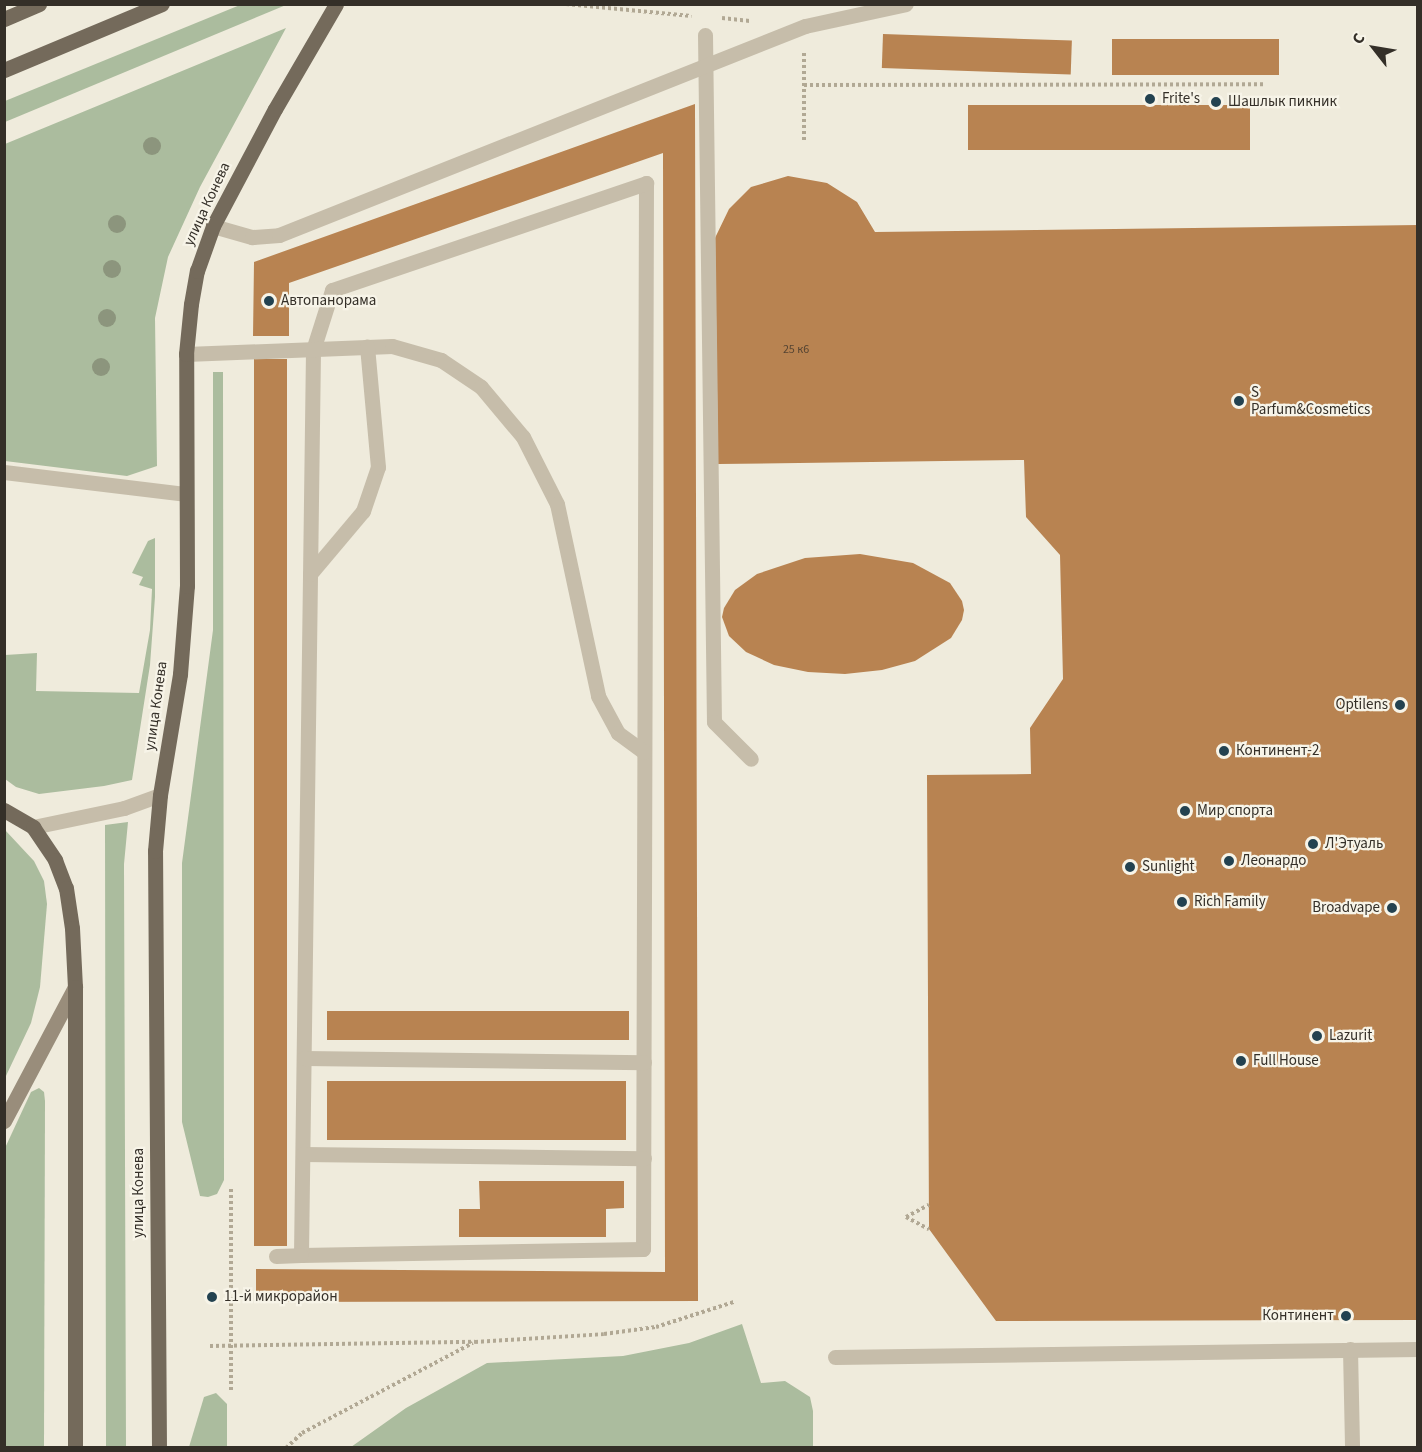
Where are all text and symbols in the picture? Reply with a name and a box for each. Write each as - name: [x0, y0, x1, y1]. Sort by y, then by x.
- north arrow: [1344, 18, 1404, 78]
- text: С: [1347, 29, 1370, 48]
- place label: Frite's: [1162, 90, 1200, 108]
- marker: Frite's: [1143, 92, 1157, 106]
- place label: Шашлык пикник: [1228, 93, 1337, 111]
- marker: Шашлык пикник: [1209, 95, 1223, 109]
- street label: улица Конева: [180, 159, 234, 249]
- place label: Автопанорама: [281, 292, 376, 310]
- marker: Автопанорама: [262, 294, 276, 308]
- house number: 25 к6: [783, 343, 809, 357]
- place label: S Parfum&Cosmetics: [1251, 383, 1370, 418]
- marker: S Parfum&Cosmetics: [1232, 394, 1246, 408]
- street label: улица Конева: [141, 660, 171, 752]
- place label: Optilens: [1335, 696, 1388, 714]
- marker: Optilens: [1393, 698, 1407, 712]
- place label: Континент-2: [1236, 742, 1319, 760]
- marker: Континент-2: [1217, 744, 1231, 758]
- place label: Мир спорта: [1197, 802, 1273, 820]
- marker: Мир спорта: [1178, 804, 1192, 818]
- place label: Л'Этуаль: [1325, 835, 1383, 853]
- marker: Л'Этуаль: [1306, 837, 1320, 851]
- place label: Леонардо: [1241, 852, 1306, 870]
- marker: Леонардо: [1222, 854, 1236, 868]
- place label: Sunlight: [1142, 858, 1195, 876]
- marker: Sunlight: [1123, 860, 1137, 874]
- place label: Rich Family: [1194, 893, 1266, 911]
- marker: Rich Family: [1175, 895, 1189, 909]
- place label: Broadvape: [1312, 899, 1380, 917]
- marker: Broadvape: [1385, 901, 1399, 915]
- place label: Lazurit: [1329, 1027, 1372, 1045]
- marker: Lazurit: [1310, 1029, 1324, 1043]
- place label: Full House: [1253, 1052, 1319, 1070]
- marker: Full House: [1234, 1054, 1248, 1068]
- street label: улица Конева: [130, 1148, 148, 1238]
- place label: 11-й микрорайон: [224, 1288, 338, 1306]
- marker: 11-й микрорайон: [205, 1290, 219, 1304]
- place label: Континент: [1262, 1307, 1334, 1325]
- marker: Континент: [1339, 1309, 1353, 1323]

